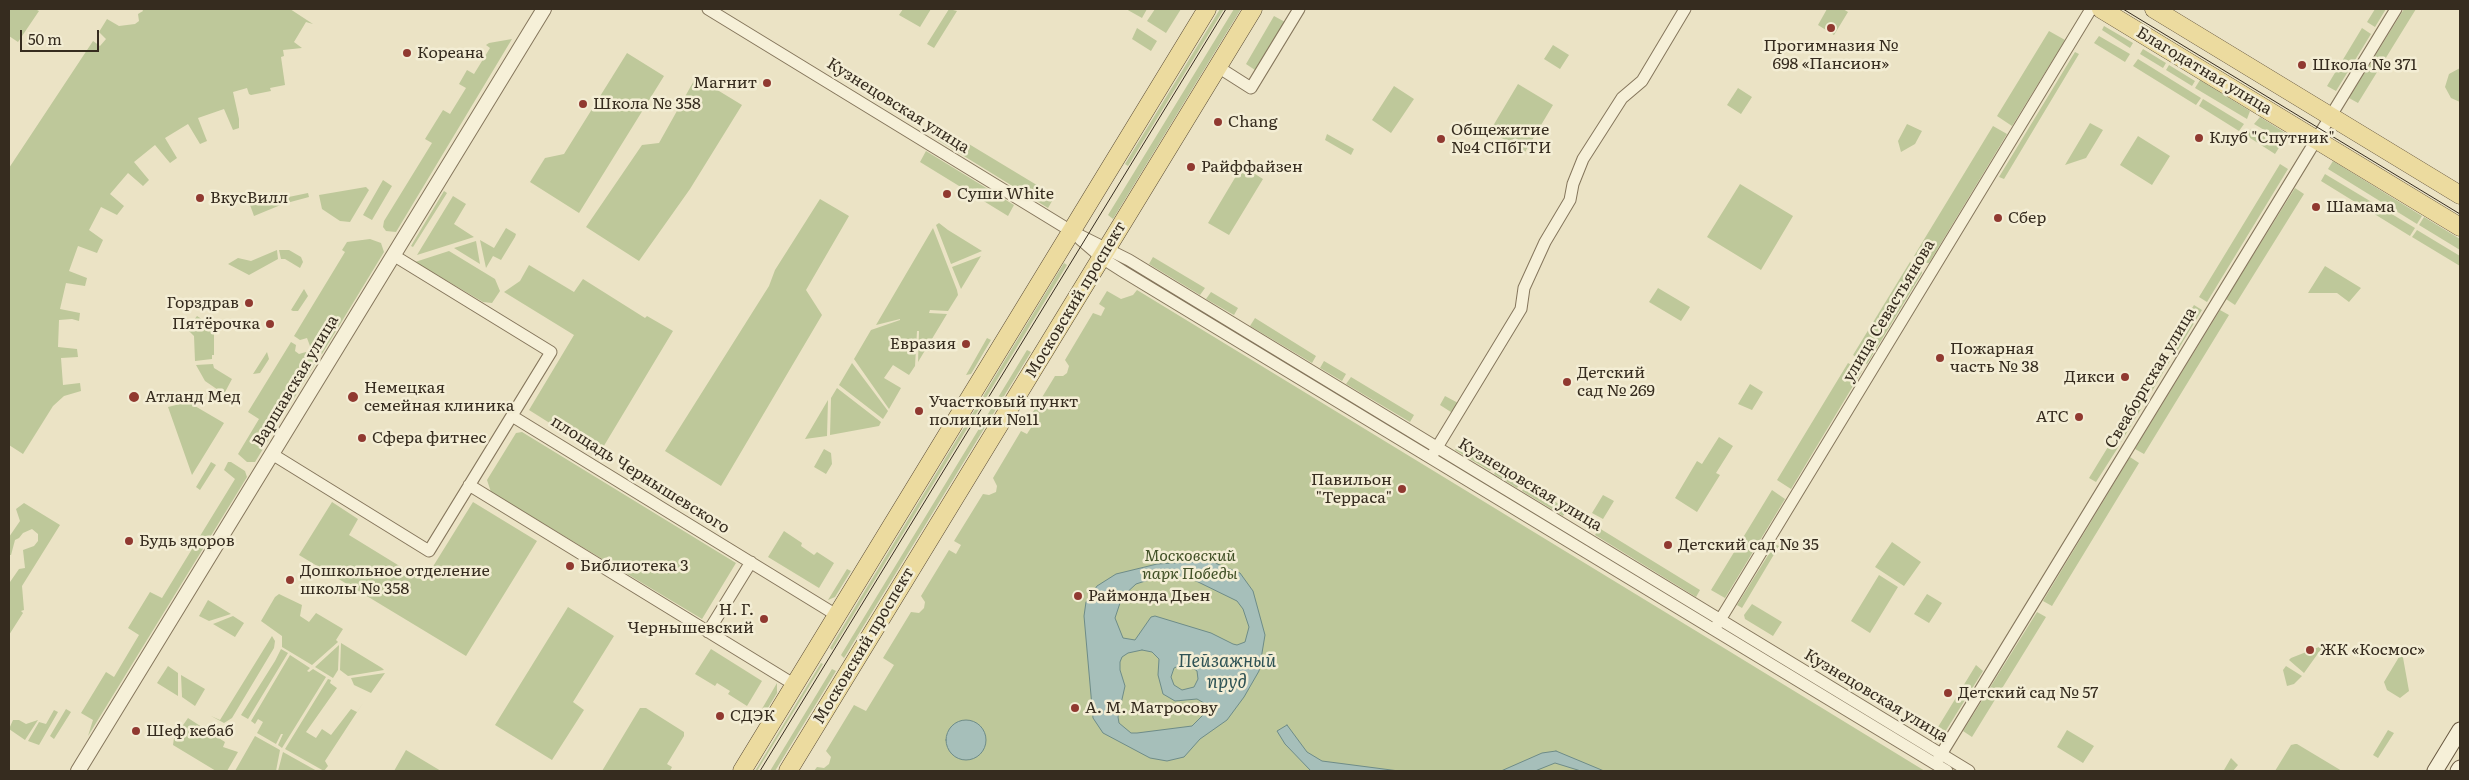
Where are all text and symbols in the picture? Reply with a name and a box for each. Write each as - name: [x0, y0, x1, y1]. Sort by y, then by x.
- scale bar: [22, 20, 101, 52]
- marker: Прогимназия № 698 «Пансион»: [1825, 22, 1837, 34]
- street label: Благодатная улица: [2133, 23, 2275, 119]
- text: 50 m: [28, 27, 62, 50]
- place label: Прогимназия № 698 «Пансион»: [1763, 36, 1899, 74]
- place label: Кореана: [417, 43, 484, 63]
- marker: Кореана: [401, 47, 413, 59]
- street label: Кузнецовская улица: [823, 54, 973, 158]
- place label: Школа № 371: [2312, 55, 2417, 75]
- marker: Школа № 371: [2296, 59, 2308, 71]
- place label: Магнит: [693, 73, 757, 93]
- marker: Магнит: [761, 77, 773, 89]
- place label: Школа № 358: [593, 94, 701, 114]
- marker: Школа № 358: [577, 98, 589, 110]
- place label: Chang: [1228, 112, 1278, 132]
- marker: Chang: [1212, 116, 1224, 128]
- place label: Общежитие №4 СПбГТИ: [1451, 120, 1551, 158]
- place label: Клуб "Спутник": [2209, 128, 2335, 148]
- marker: Клуб "Спутник": [2193, 132, 2205, 144]
- marker: Общежитие №4 СПбГТИ: [1435, 133, 1447, 145]
- place label: Райффайзен: [1201, 157, 1303, 177]
- marker: Райффайзен: [1185, 161, 1197, 173]
- place label: Суши White: [957, 184, 1054, 204]
- place label: ВкусВилл: [210, 188, 288, 208]
- marker: Суши White: [941, 188, 953, 200]
- marker: ВкусВилл: [194, 192, 206, 204]
- place label: Шамама: [2326, 197, 2395, 217]
- marker: Шамама: [2310, 201, 2322, 213]
- place label: Сбер: [2008, 208, 2046, 228]
- marker: Сбер: [1992, 212, 2004, 224]
- street label: Московский проспект: [1022, 218, 1130, 382]
- street label: улица Севастьянова: [1839, 236, 1939, 386]
- place label: Горздрав: [166, 293, 239, 313]
- marker: Горздрав: [243, 297, 255, 309]
- street label: Свеаборгская улица: [2101, 304, 2201, 452]
- street label: Варшавская улица: [249, 312, 343, 450]
- place label: Пятёрочка: [172, 314, 260, 334]
- marker: Пятёрочка: [264, 318, 276, 330]
- place label: Евразия: [890, 334, 956, 354]
- marker: Евразия: [960, 338, 972, 350]
- place label: Пожарная часть № 38: [1950, 339, 2039, 377]
- marker: Пожарная часть № 38: [1934, 352, 1946, 364]
- place label: Детский сад № 269: [1577, 363, 1655, 401]
- place label: Дикси: [2064, 367, 2115, 387]
- marker: Дикси: [2119, 371, 2131, 383]
- marker: Детский сад № 269: [1561, 376, 1573, 388]
- place label: Немецкая семейная клиника: [364, 378, 514, 416]
- place label: Атланд Мед: [145, 387, 241, 407]
- marker: Атланд Мед: [127, 390, 141, 404]
- marker: Немецкая семейная клиника: [346, 390, 360, 404]
- place label: Участковый пункт полиции №11: [929, 392, 1078, 430]
- marker: Участковый пункт полиции №11: [913, 405, 925, 417]
- place label: АТС: [2036, 407, 2069, 427]
- marker: АТС: [2073, 411, 2085, 423]
- street label: площадь Чернышевского: [547, 412, 733, 538]
- place label: Сфера фитнес: [372, 428, 487, 448]
- marker: Сфера фитнес: [356, 432, 368, 444]
- street label: Кузнецовская улица: [1454, 434, 1606, 536]
- place label: Павильон "Терраса": [1311, 470, 1392, 508]
- marker: Павильон "Терраса": [1396, 483, 1408, 495]
- place label: Будь здоров: [139, 531, 235, 551]
- marker: Будь здоров: [123, 535, 135, 547]
- place label: Детский сад № 35: [1678, 535, 1819, 555]
- marker: Детский сад № 35: [1662, 539, 1674, 551]
- park label: Московский парк Победы: [1142, 546, 1238, 584]
- place label: Библиотека 3: [580, 556, 689, 576]
- marker: Библиотека 3: [564, 560, 576, 572]
- place label: Дошкольное отделение школы № 358: [300, 561, 490, 599]
- street label: Московский проспект: [810, 564, 918, 728]
- marker: Дошкольное отделение школы № 358: [284, 574, 296, 586]
- place label: Раймонда Дьен: [1088, 586, 1210, 606]
- marker: Раймонда Дьен: [1072, 590, 1084, 602]
- place label: Н. Г. Чернышевский: [627, 600, 754, 638]
- marker: Н. Г. Чернышевский: [758, 613, 770, 625]
- place label: ЖК «Космос»: [2320, 640, 2425, 660]
- marker: ЖК «Космос»: [2304, 644, 2316, 656]
- street label: Кузнецовская улица: [1800, 645, 1952, 747]
- water label: Пейзажный пруд: [1178, 651, 1276, 694]
- place label: Детский сад № 57: [1958, 683, 2098, 703]
- marker: Детский сад № 57: [1942, 687, 1954, 699]
- place label: А. М. Матросову: [1085, 698, 1218, 718]
- marker: А. М. Матросову: [1069, 702, 1081, 714]
- place label: СДЭК: [730, 706, 775, 726]
- marker: СДЭК: [714, 710, 726, 722]
- place label: Шеф кебаб: [146, 721, 234, 741]
- marker: Шеф кебаб: [130, 725, 142, 737]

